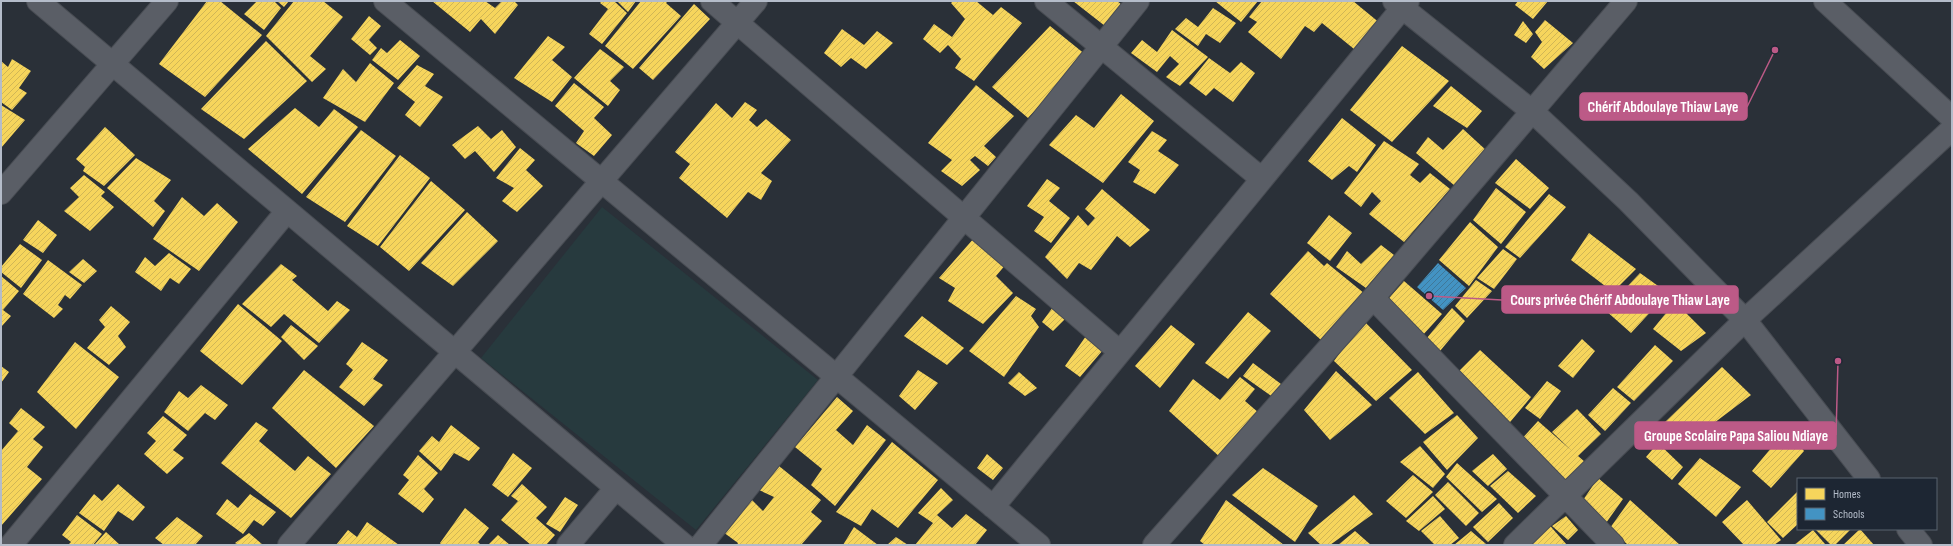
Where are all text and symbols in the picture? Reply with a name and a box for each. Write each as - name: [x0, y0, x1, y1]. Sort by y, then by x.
- callout: Chérif Abdoulaye Thiaw Laye: [1580, 93, 1747, 120]
- text: Chérif Abdoulaye Thiaw Laye: [1588, 98, 1738, 117]
- callout: Cours privée Chérif Abdoulaye Thiaw Laye: [1502, 286, 1738, 313]
- text: Cours privée Chérif Abdoulaye Thiaw Laye: [1510, 291, 1730, 310]
- callout: Groupe Scolaire Papa Saliou Ndiaye: [1635, 422, 1836, 449]
- text: Groupe Scolaire Papa Saliou Ndiaye: [1644, 427, 1828, 446]
- legend: [1797, 478, 1937, 530]
- text: Homes: [1833, 487, 1861, 502]
- text: Schools: [1833, 507, 1865, 522]

